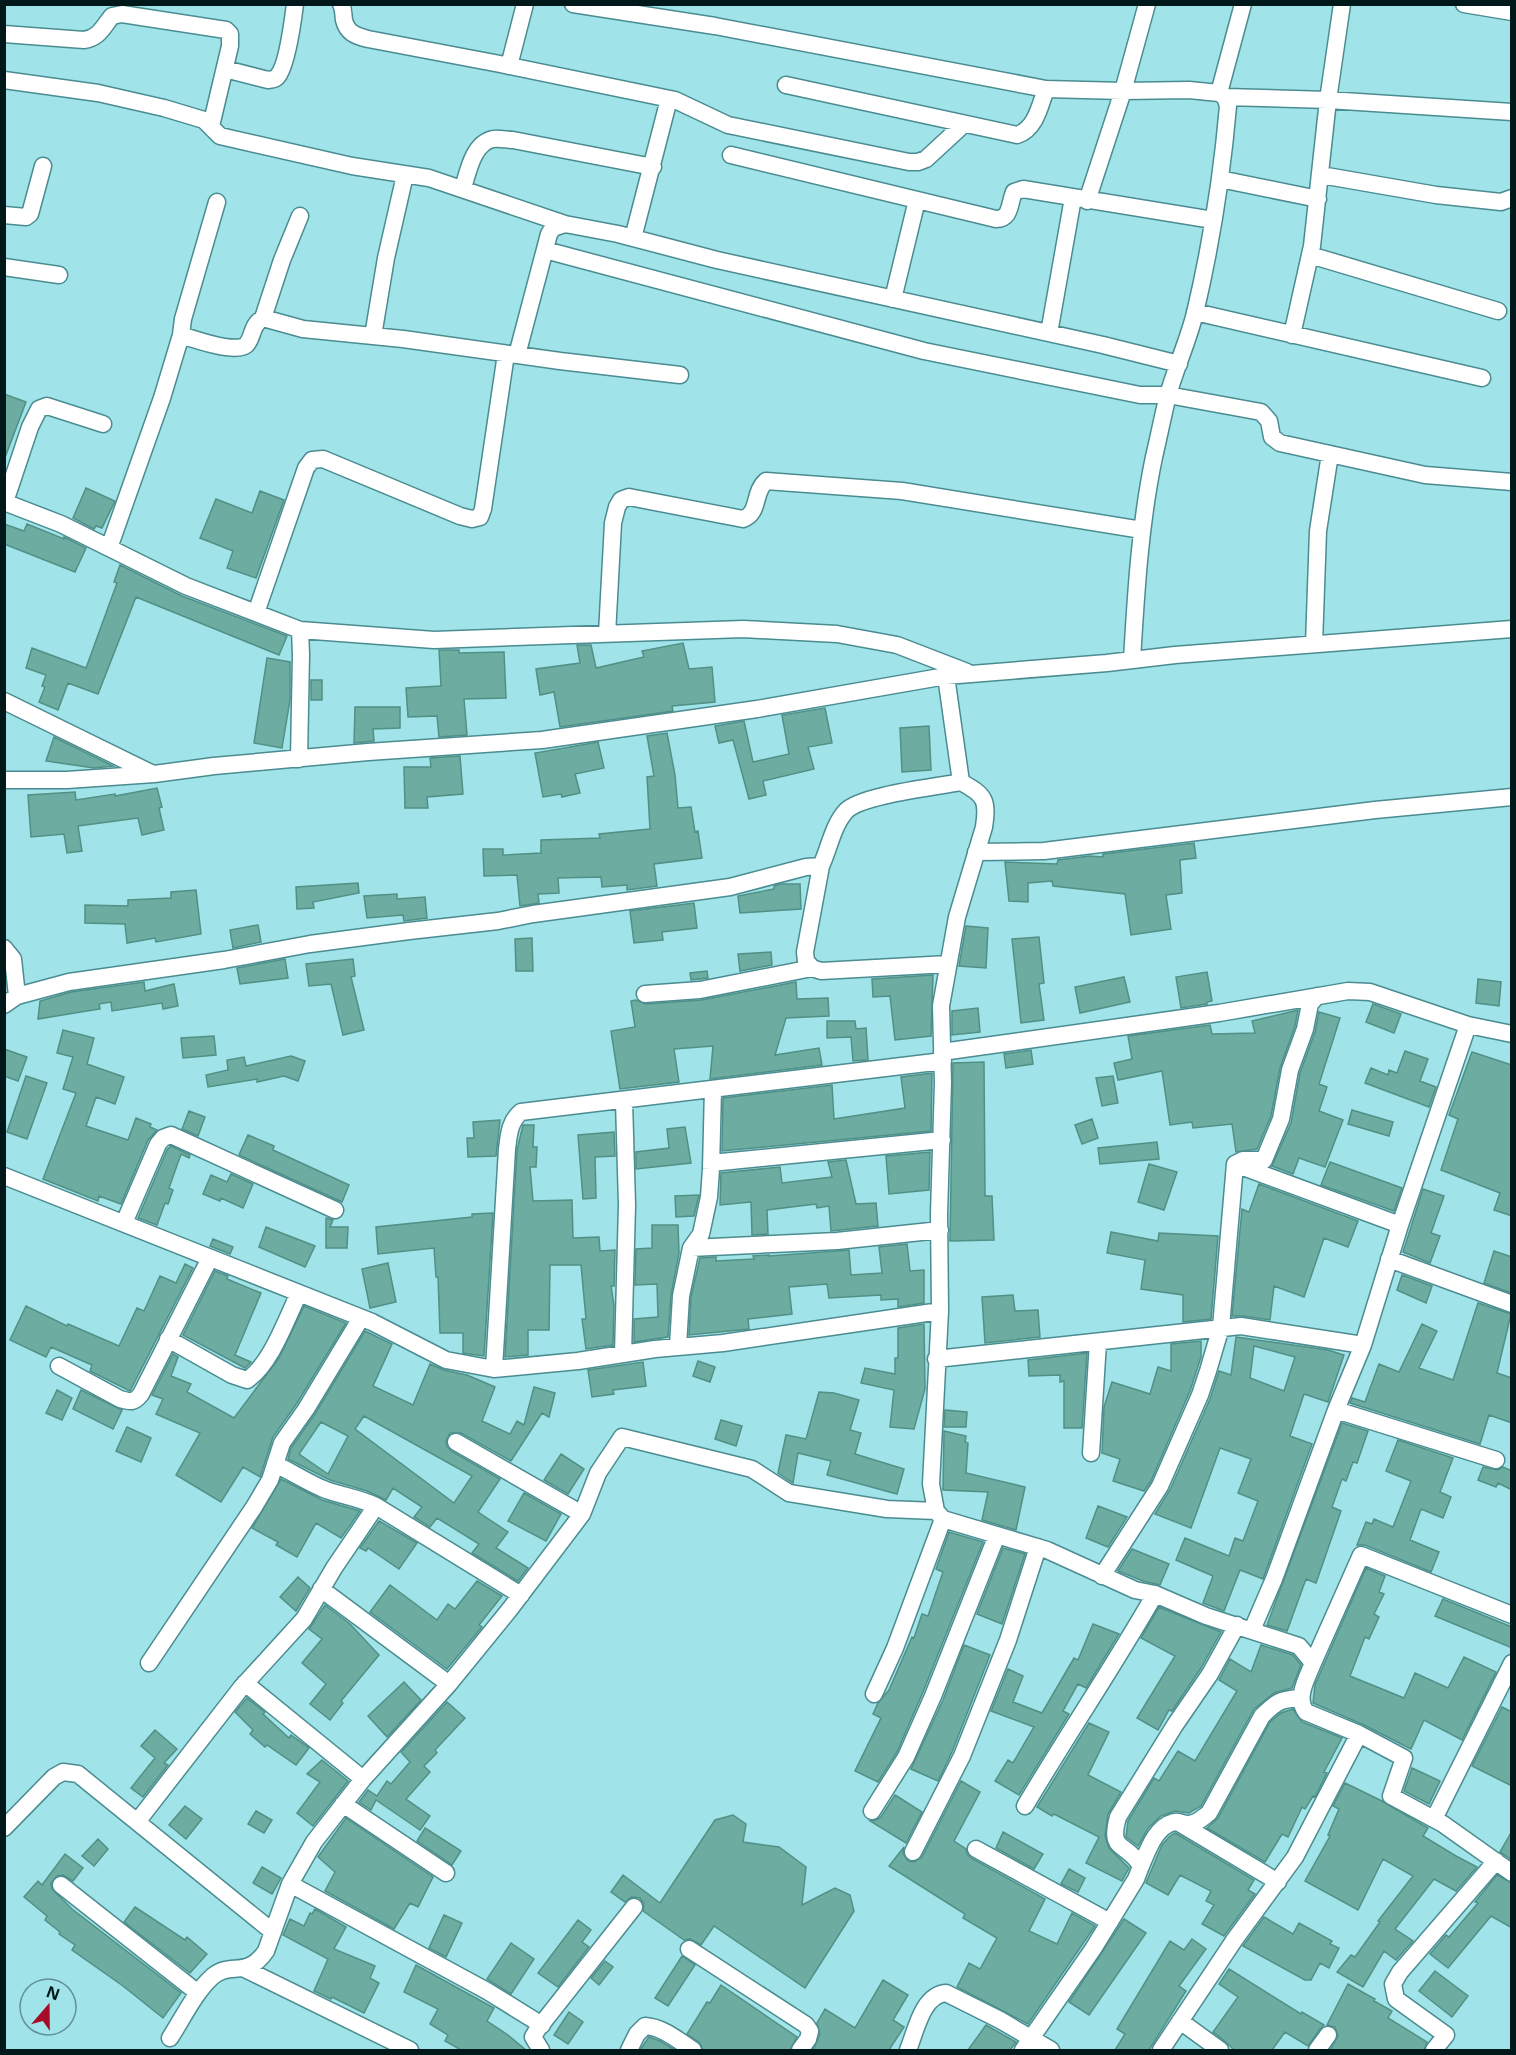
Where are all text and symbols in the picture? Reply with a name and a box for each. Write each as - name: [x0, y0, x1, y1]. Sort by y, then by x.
- north arrow: [18, 1977, 78, 2037]
- text: N: [43, 1980, 63, 2005]

